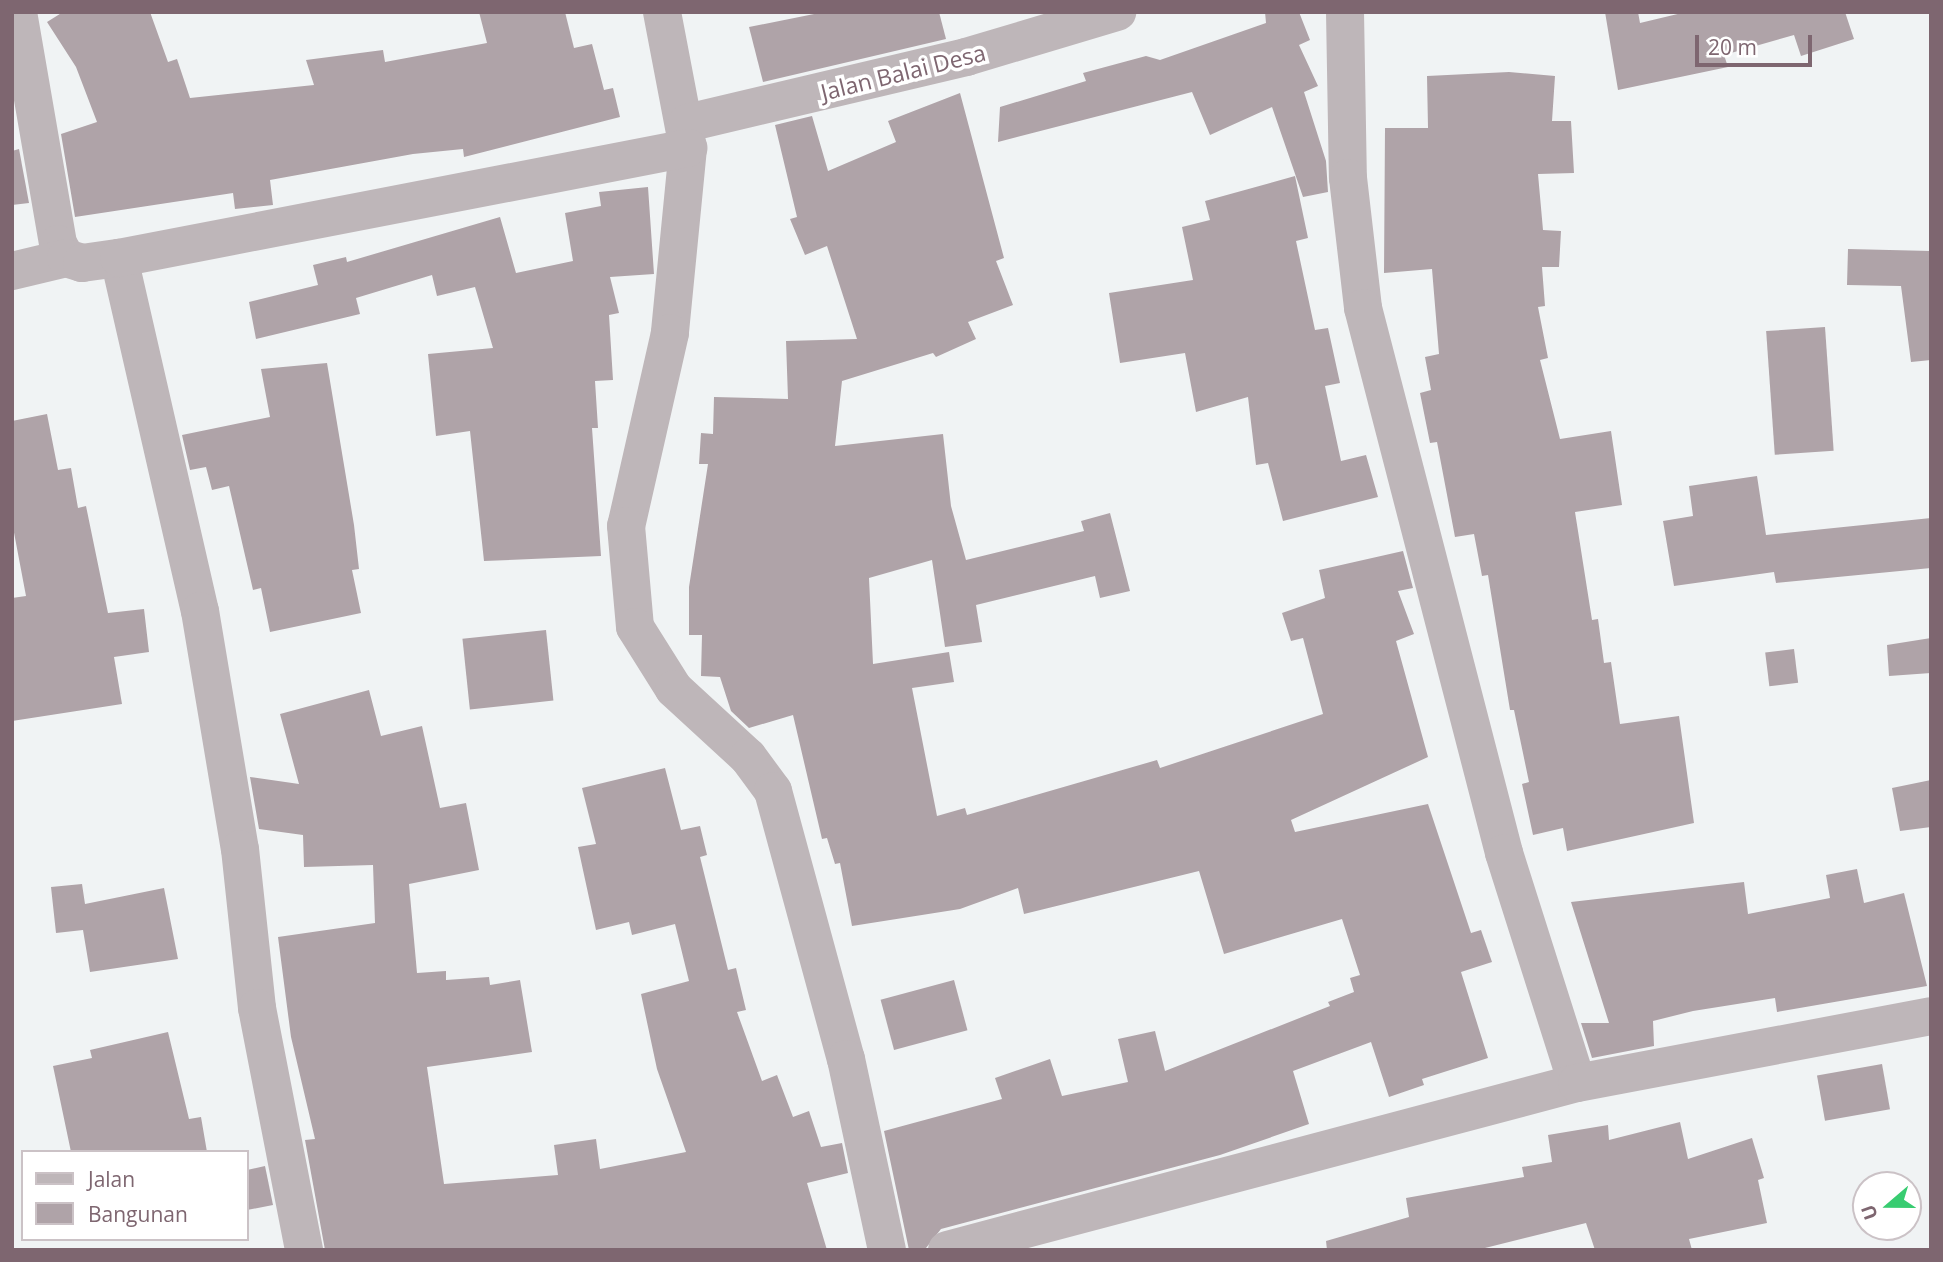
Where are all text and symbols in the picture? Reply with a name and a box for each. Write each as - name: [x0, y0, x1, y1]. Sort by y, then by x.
- scale bar: [1698, 21, 1815, 65]
- text: 20 m: [1708, 33, 1757, 61]
- street label: Jalan Balai Desa: [818, 38, 988, 106]
- legend: [21, 1150, 248, 1241]
- text: Jalan: [88, 1165, 135, 1193]
- north arrow: [1852, 1171, 1922, 1241]
- text: Bangunan: [88, 1200, 188, 1228]
- text: U: [1854, 1201, 1884, 1224]

